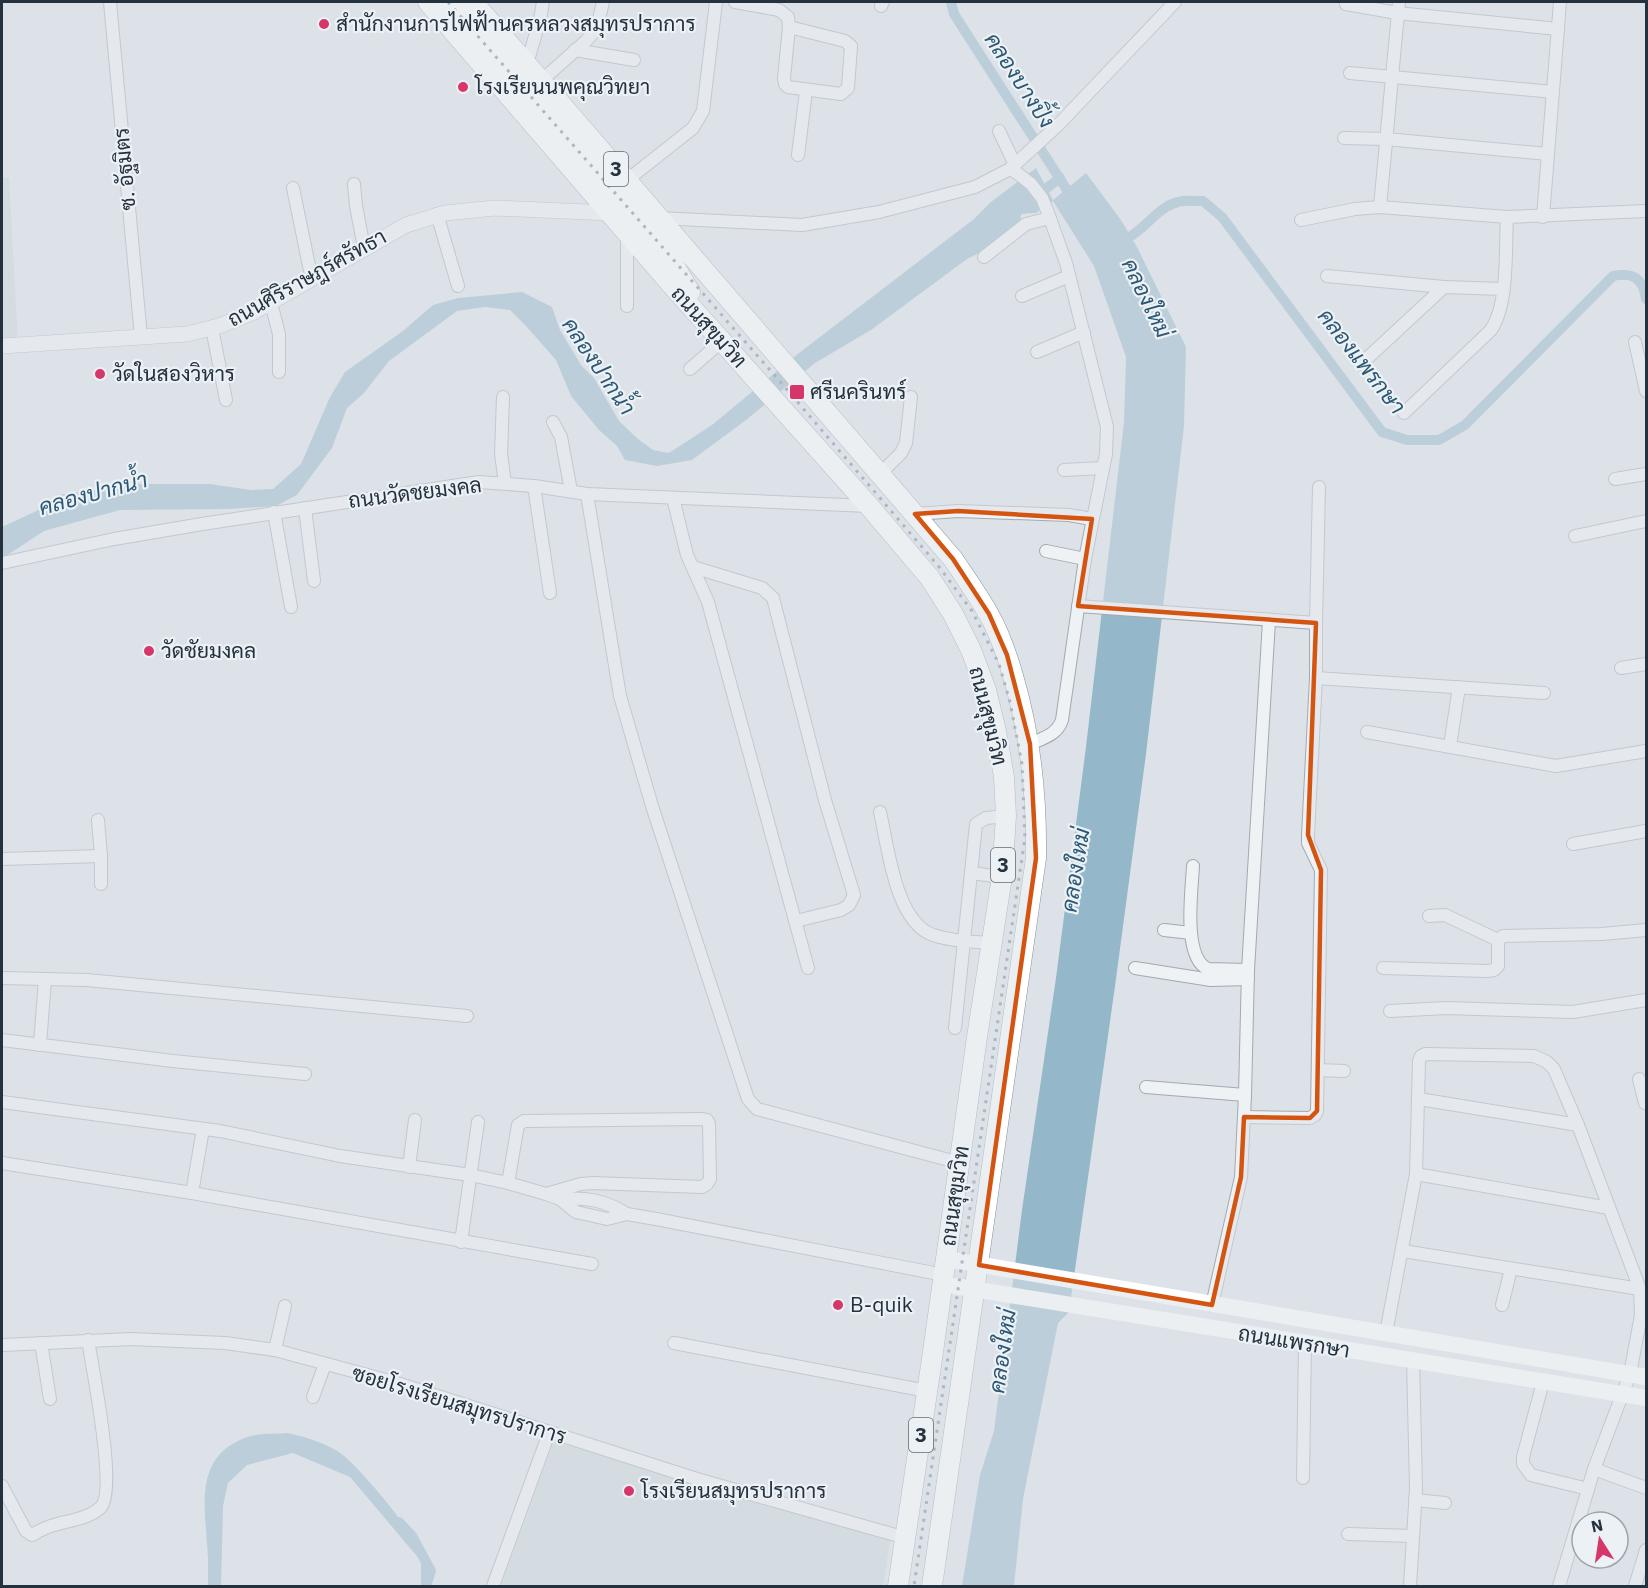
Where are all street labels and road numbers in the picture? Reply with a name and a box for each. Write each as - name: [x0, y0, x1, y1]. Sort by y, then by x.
- street label: ซ. อัฐมิตร: [106, 126, 142, 212]
- road number: 3: [604, 152, 628, 186]
- street label: ถนนศิริราษฎร์ศรัทธา: [222, 222, 391, 333]
- street label: ถนนสุขุมวิท: [665, 279, 754, 374]
- street label: ถนนวัดชยมงคล: [347, 470, 483, 514]
- street label: ถนนสุขุมวิท: [962, 663, 1015, 768]
- road number: 3: [991, 848, 1015, 882]
- street label: ถนนสุขุมวิท: [933, 1144, 976, 1248]
- street label: ถนนแพรกษา: [1236, 1318, 1352, 1364]
- street label: ซอยโรงเรียนสมุทรปราการ: [348, 1358, 570, 1451]
- road number: 3: [909, 1418, 933, 1452]

